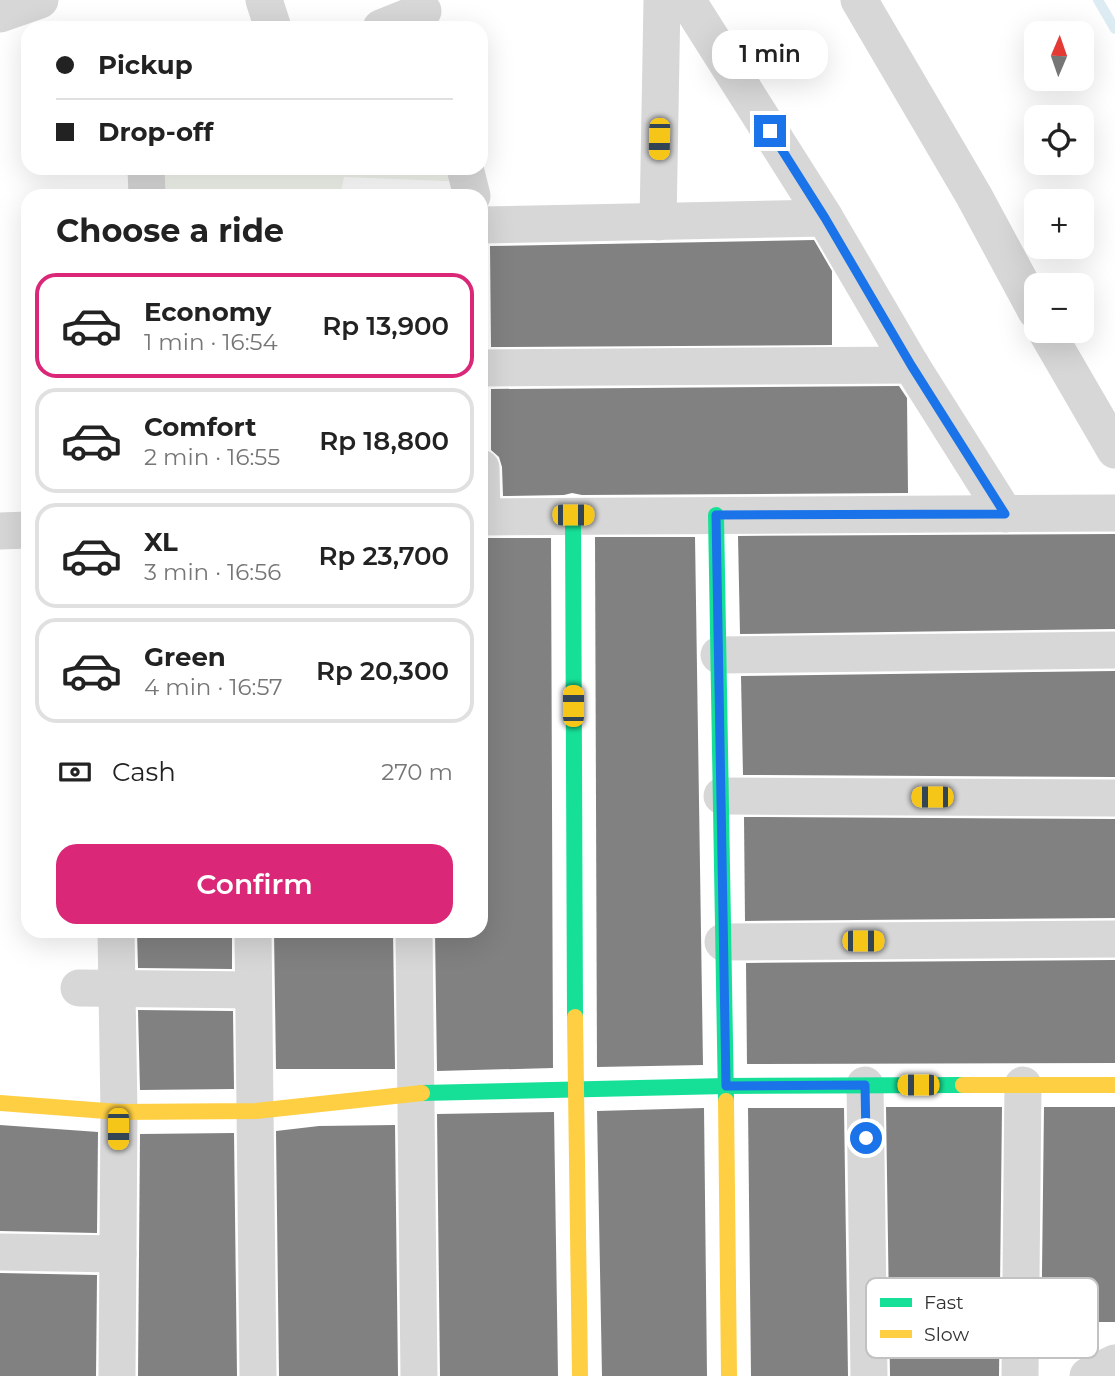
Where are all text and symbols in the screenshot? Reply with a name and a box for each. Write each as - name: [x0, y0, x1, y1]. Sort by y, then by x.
- north arrow: [1024, 21, 1094, 91]
- map controls: [1024, 21, 1094, 343]
- callout: 1 min: [712, 30, 828, 78]
- text: 1 min: [739, 40, 801, 68]
- text: Pickup: [98, 49, 193, 81]
- button: locate: [1024, 105, 1094, 175]
- route end: [754, 115, 786, 147]
- text: Drop-off: [98, 116, 213, 148]
- car: [649, 118, 670, 160]
- button: +: [1024, 189, 1094, 259]
- text: Choose a ride: [56, 211, 284, 250]
- button: −: [1024, 273, 1094, 343]
- icon: car: [60, 294, 123, 357]
- text: Economy: [144, 296, 271, 328]
- text: Rp 13,900: [322, 310, 449, 342]
- text: 1 min · 16:54: [144, 328, 278, 356]
- icon: car: [60, 409, 123, 472]
- text: Comfort: [144, 411, 256, 443]
- text: Rp 18,800: [319, 425, 449, 457]
- text: 2 min · 16:55: [144, 443, 280, 471]
- car: [553, 505, 595, 526]
- icon: car: [60, 524, 123, 587]
- text: XL: [144, 526, 178, 558]
- text: Rp 23,700: [318, 540, 449, 572]
- text: 3 min · 16:56: [144, 558, 281, 586]
- icon: car: [60, 639, 123, 702]
- text: Green: [144, 641, 226, 673]
- text: Rp 20,300: [316, 655, 449, 687]
- text: 4 min · 16:57: [144, 673, 283, 701]
- car: [563, 685, 584, 727]
- icon: cash: [56, 753, 94, 791]
- text: Cash: [112, 756, 176, 788]
- text: 270 m: [381, 758, 453, 786]
- car: [912, 787, 954, 808]
- button: Confirm: [56, 844, 453, 924]
- car: [843, 931, 885, 952]
- car: [898, 1075, 940, 1096]
- car: [108, 1108, 129, 1150]
- route start: [850, 1122, 882, 1154]
- legend: [866, 1278, 1098, 1358]
- text: Fast: [924, 1291, 964, 1314]
- text: Slow: [924, 1323, 969, 1346]

